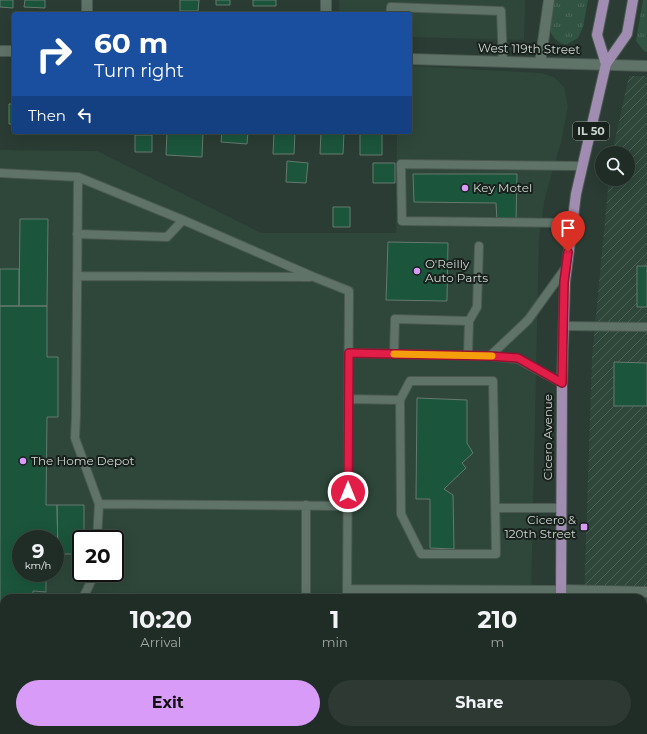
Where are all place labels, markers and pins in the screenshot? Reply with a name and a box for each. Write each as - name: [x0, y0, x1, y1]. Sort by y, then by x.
- place label: Key Motel: [473, 180, 532, 195]
- marker: Key Motel: [460, 183, 470, 193]
- pin: [551, 211, 585, 252]
- place label: O'Reilly Auto Parts: [425, 256, 488, 285]
- marker: O'Reilly Auto Parts: [412, 266, 422, 276]
- place label: The Home Depot: [31, 453, 135, 468]
- marker: The Home Depot: [18, 456, 28, 466]
- place label: Cicero & 120th Street: [504, 512, 576, 541]
- marker: Cicero & 120th Street: [579, 522, 589, 532]

